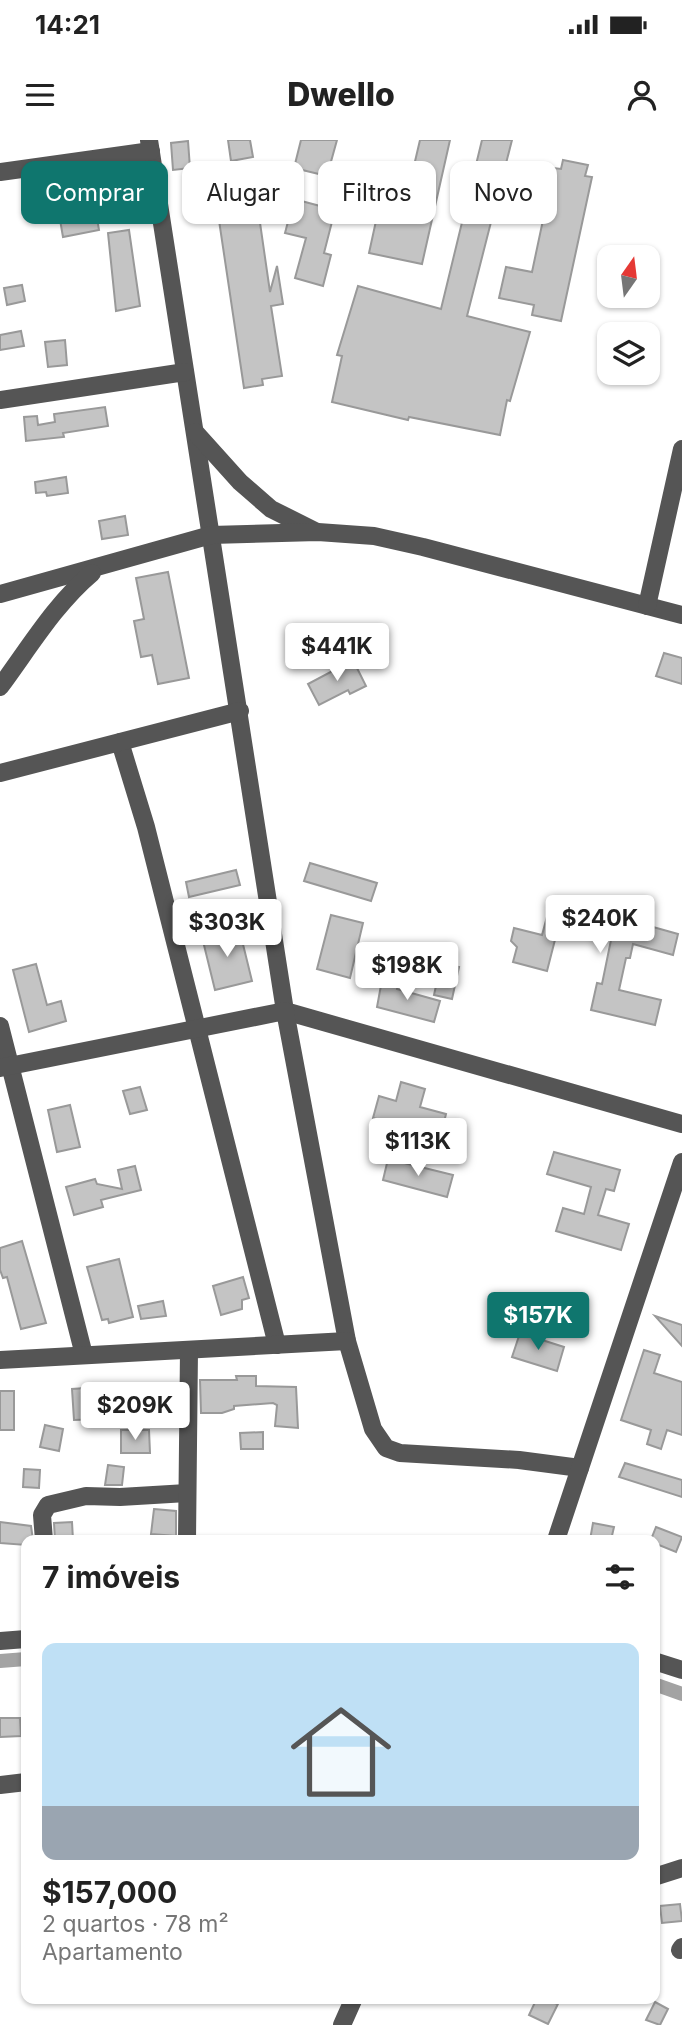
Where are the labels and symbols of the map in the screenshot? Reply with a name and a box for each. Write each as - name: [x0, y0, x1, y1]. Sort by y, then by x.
- north arrow: [597, 245, 660, 308]
- pin: $441K: [288, 624, 386, 683]
- pin: $240K: [551, 896, 649, 955]
- pin: $303K: [178, 900, 276, 959]
- pin: $198K: [358, 942, 456, 1002]
- pin: $113K: [369, 1118, 467, 1178]
- pin: $157K: [489, 1292, 587, 1352]
- pin: $209K: [86, 1382, 184, 1442]

